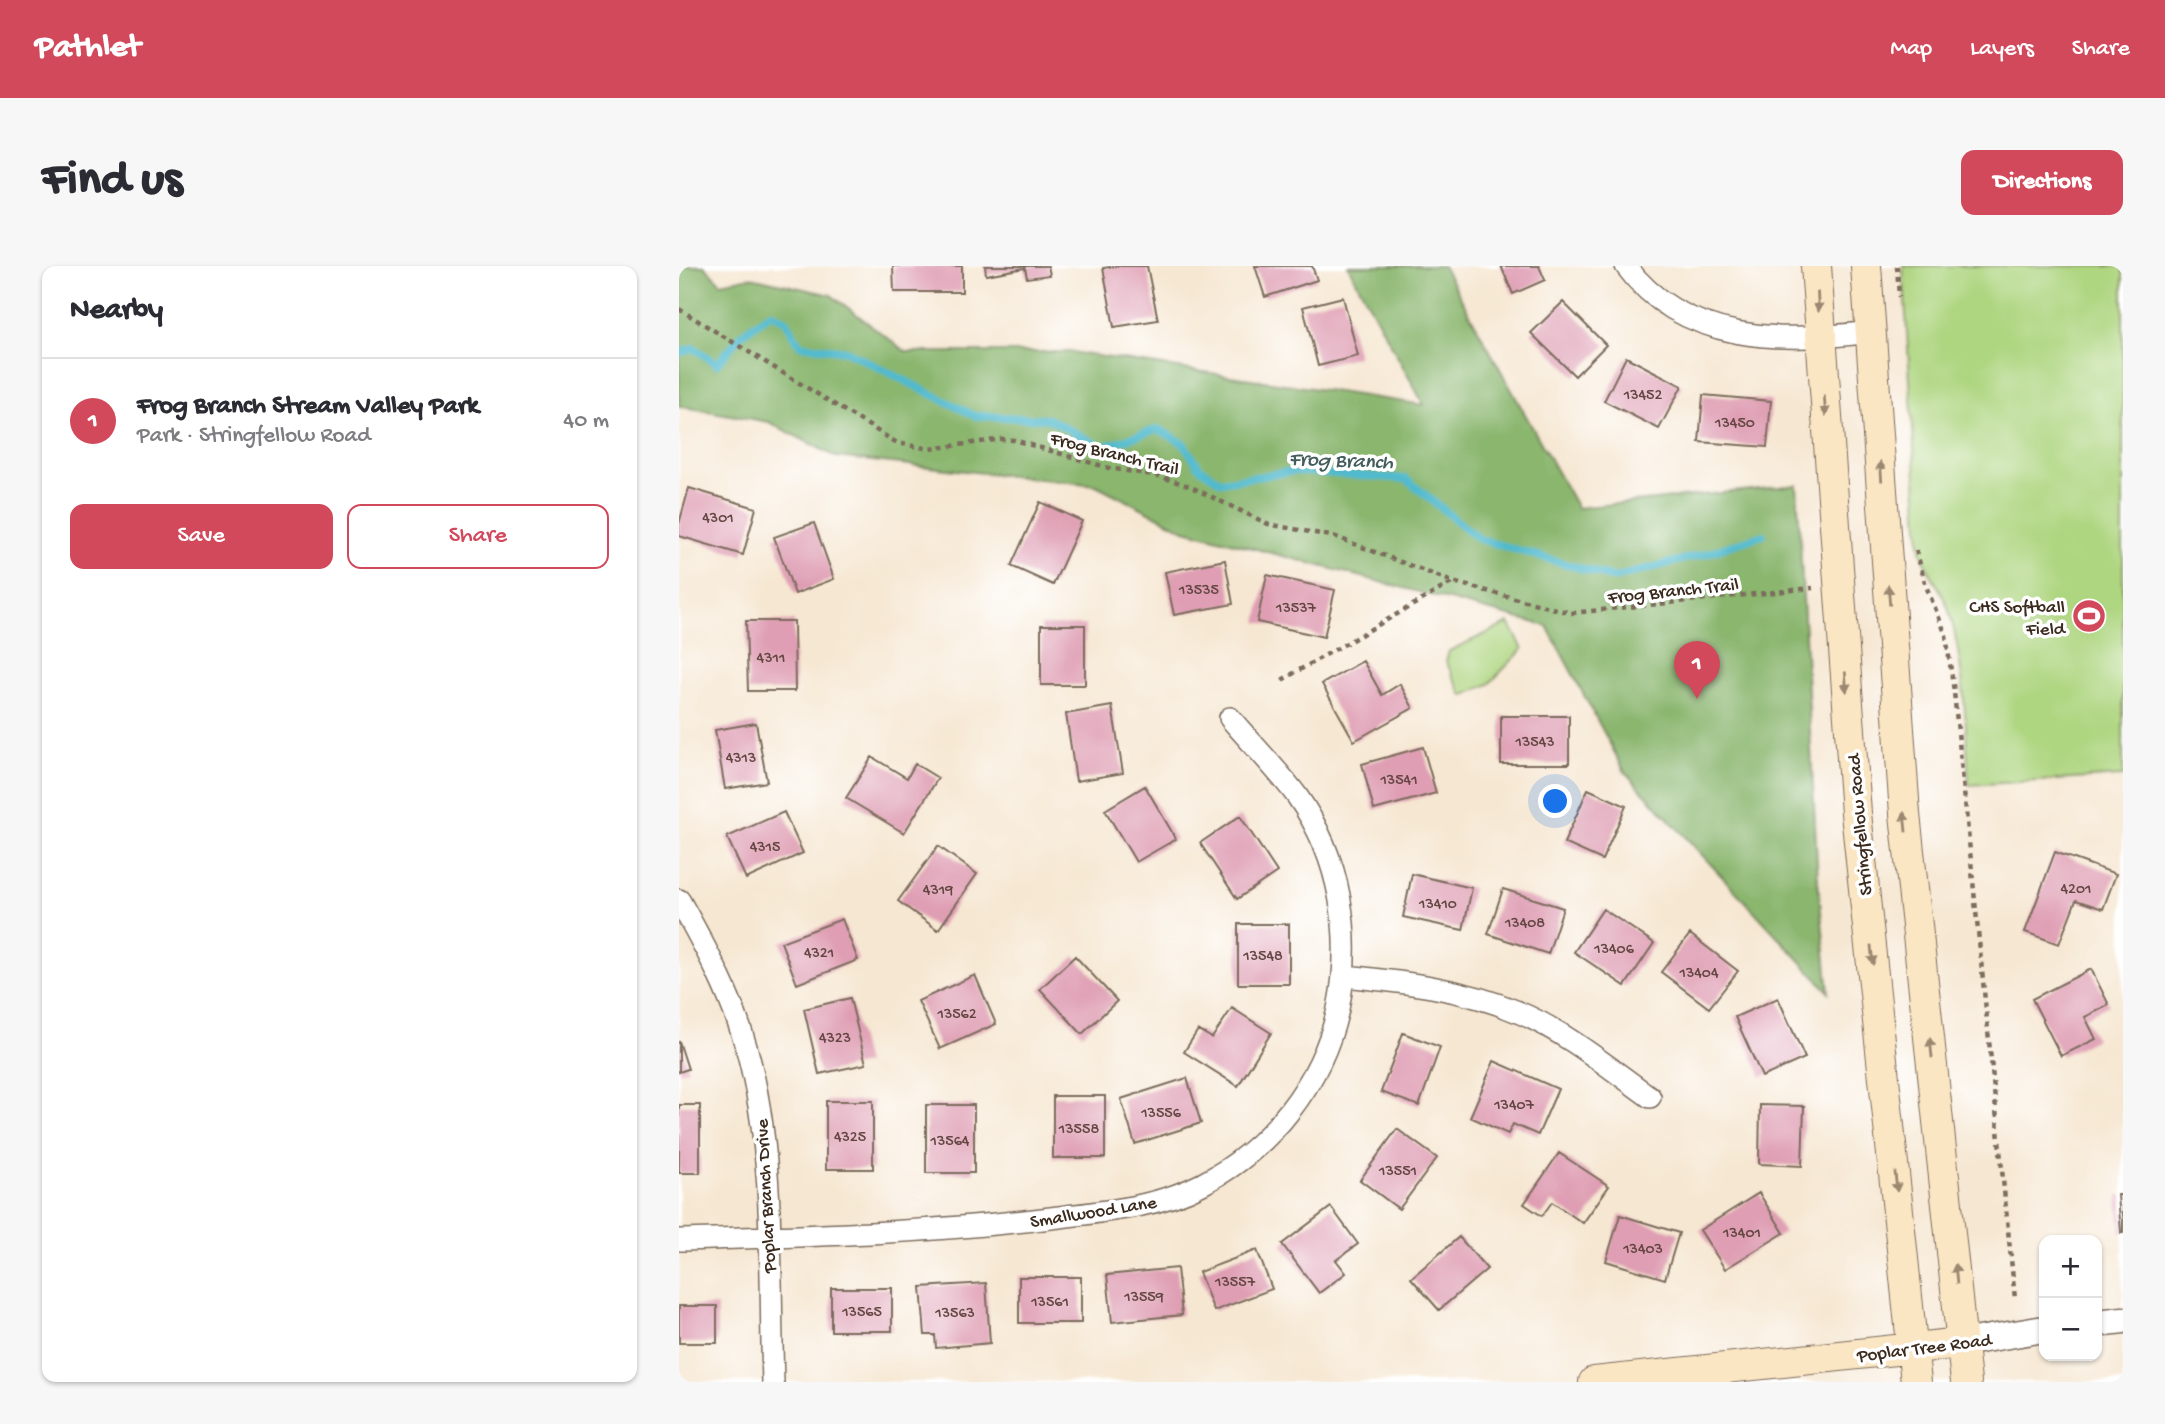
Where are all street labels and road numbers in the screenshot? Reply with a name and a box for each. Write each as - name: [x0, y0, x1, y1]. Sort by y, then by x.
- street label: Frog Branch Trail: [1047, 428, 1181, 482]
- street label: Frog Branch Trail: [1606, 574, 1740, 611]
- street label: Stringfellow Road: [1844, 751, 1879, 896]
- street label: Poplar Branch Drive: [752, 1118, 783, 1274]
- street label: Smallwood Lane: [1029, 1192, 1159, 1235]
- street label: Poplar Tree Road: [1855, 1330, 1995, 1369]

